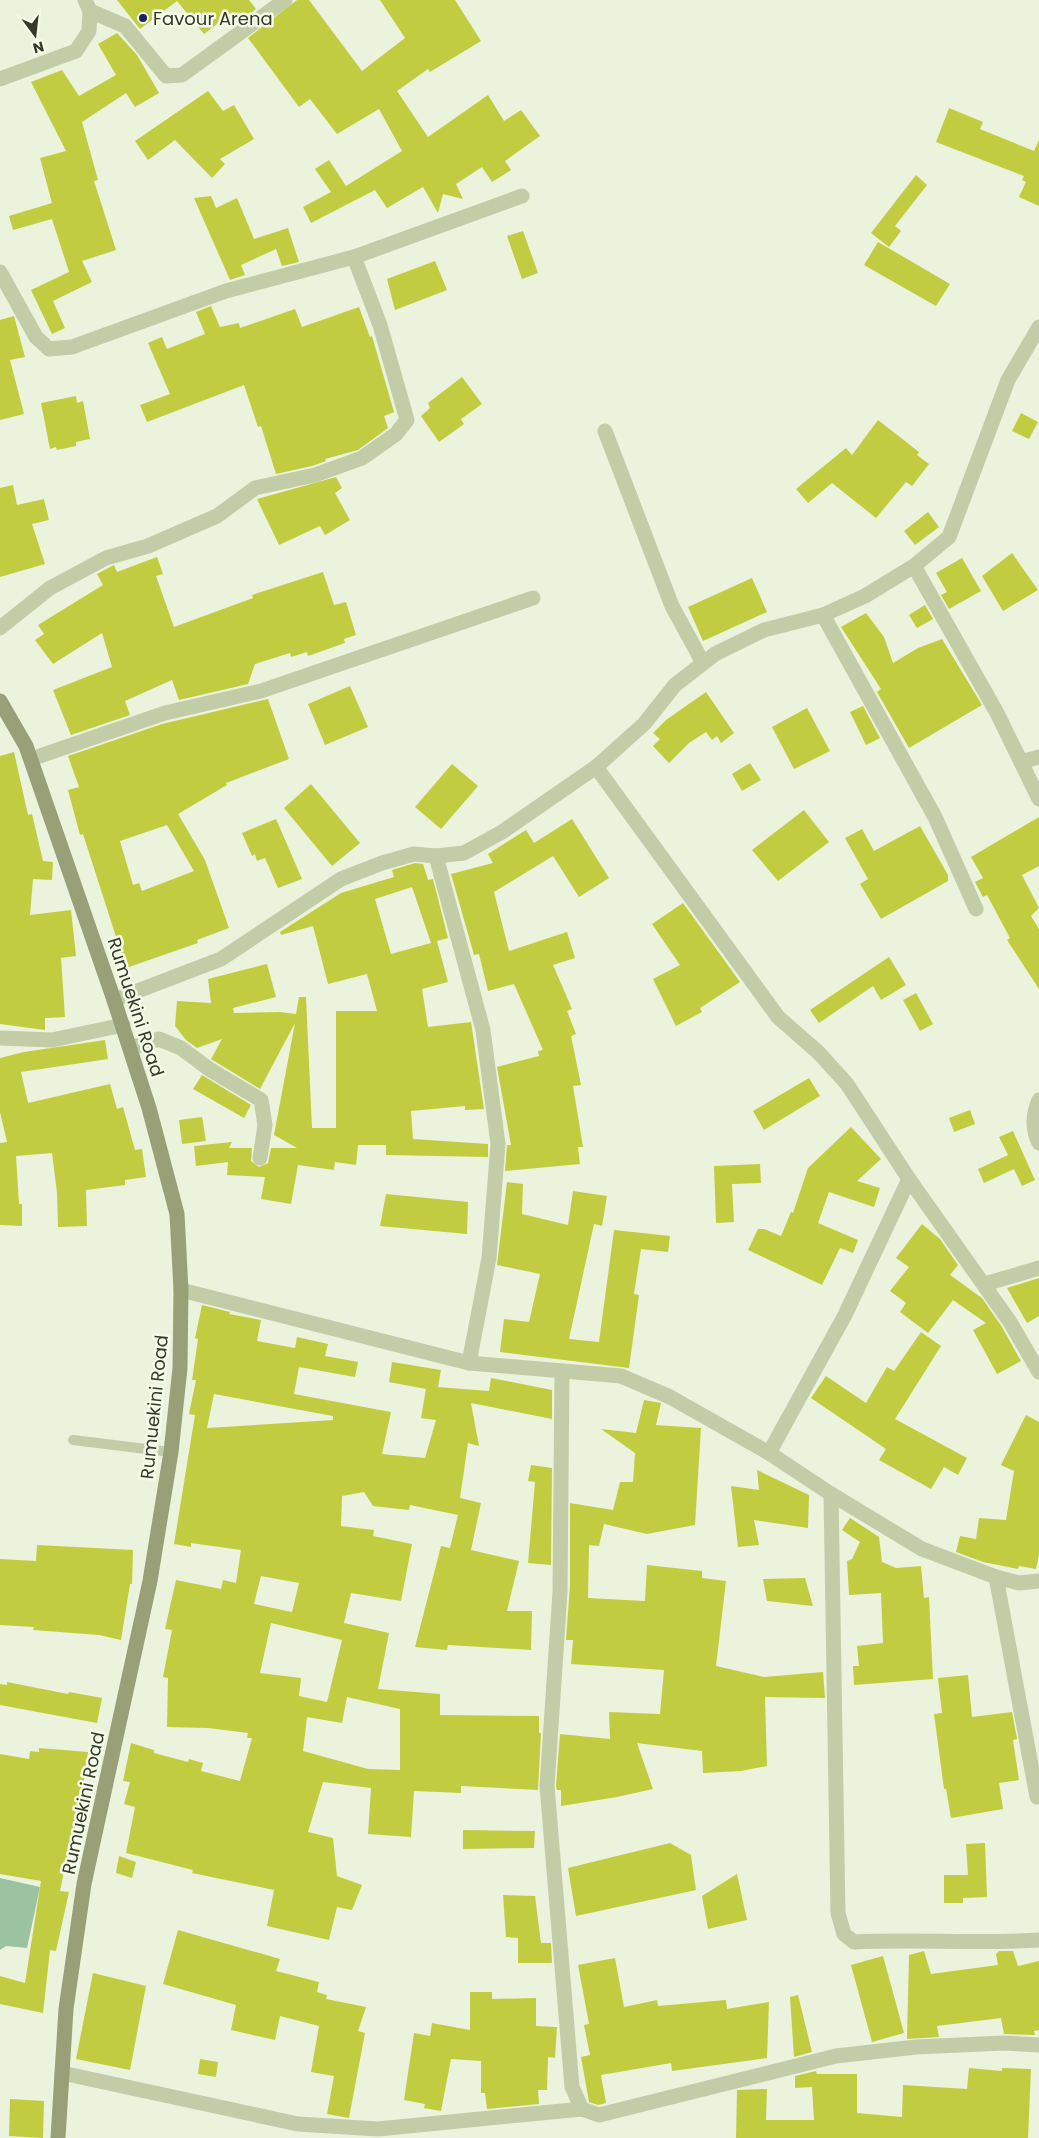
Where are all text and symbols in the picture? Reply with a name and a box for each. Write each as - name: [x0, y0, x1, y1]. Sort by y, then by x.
- place label: Favour Arena: [153, 6, 273, 31]
- north arrow: [10, 10, 60, 60]
- marker: Favour Arena: [137, 12, 149, 24]
- text: N: [31, 37, 46, 59]
- street label: Rumuekini Road: [102, 934, 170, 1080]
- street label: Rumuekini Road: [134, 1334, 174, 1480]
- street label: Rumuekini Road: [56, 1730, 110, 1876]

